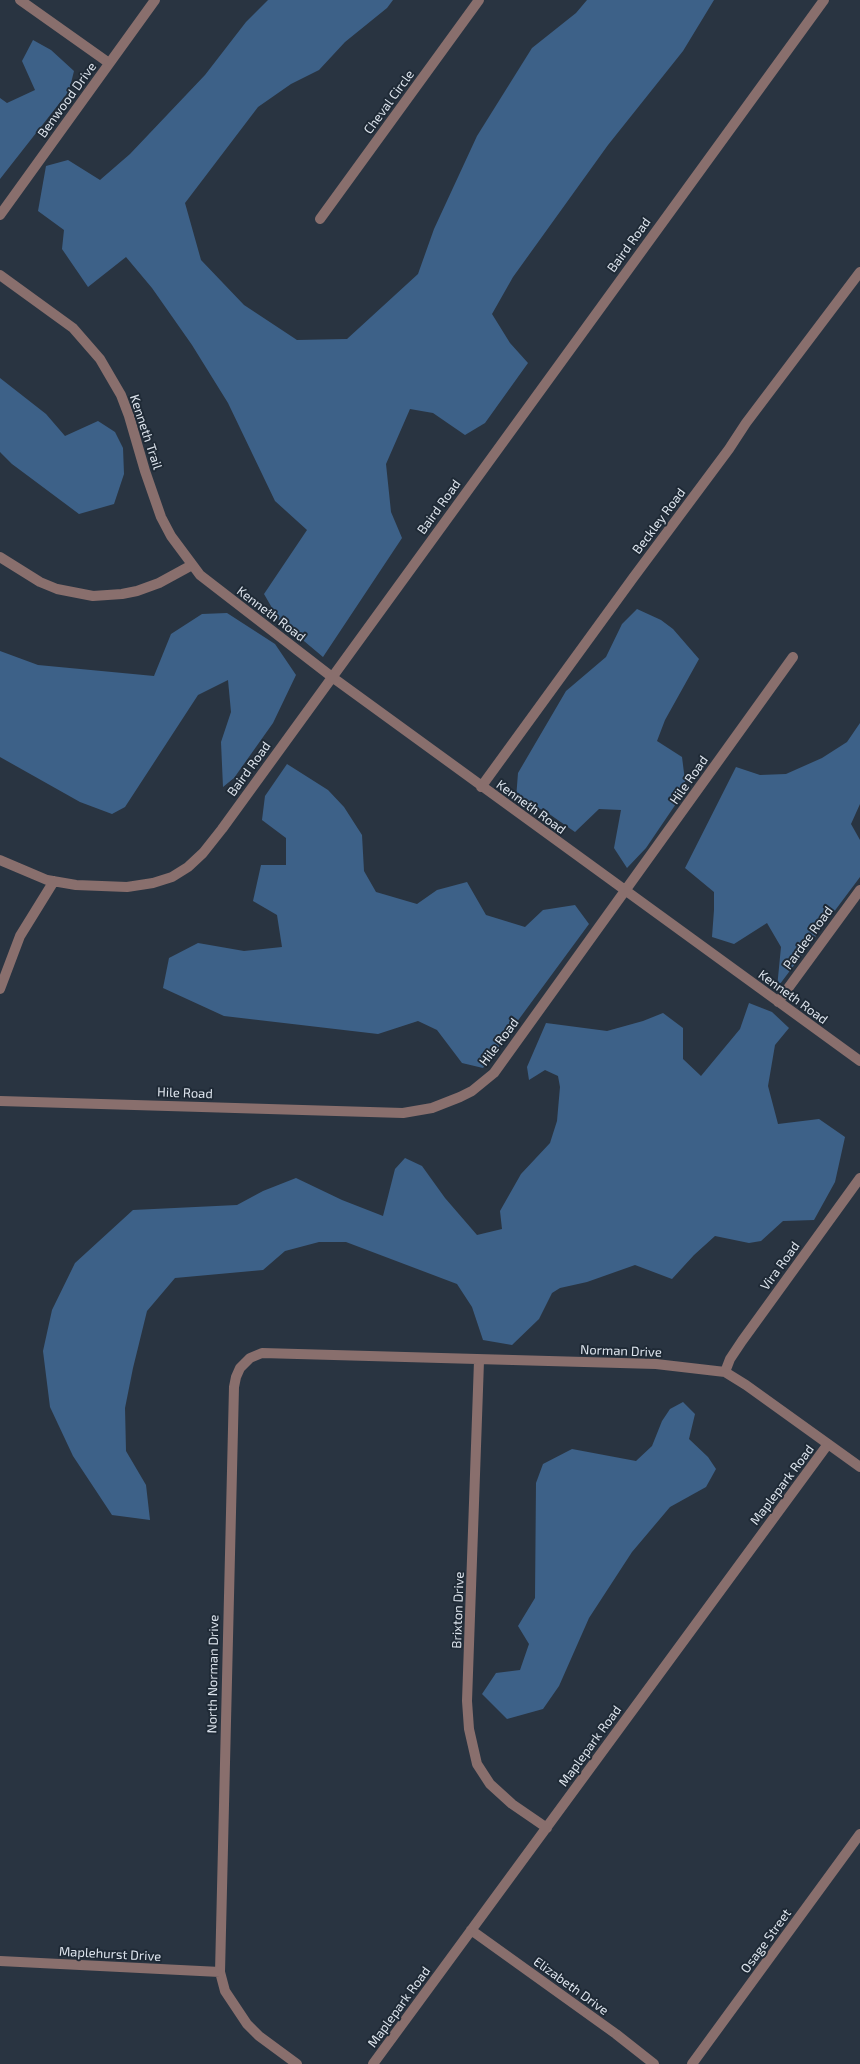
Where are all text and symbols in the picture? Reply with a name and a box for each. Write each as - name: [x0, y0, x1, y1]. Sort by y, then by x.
- street label: Benwood Drive: [34, 59, 100, 141]
- street label: Cheval Circle: [360, 67, 418, 137]
- street label: Baird Road: [604, 215, 654, 275]
- street label: Kenneth Trail: [127, 393, 165, 471]
- street label: Baird Road: [414, 477, 464, 537]
- street label: Beckley Road: [629, 485, 689, 557]
- street label: Kenneth Road: [234, 583, 308, 645]
- street label: Baird Road: [224, 739, 274, 799]
- street label: Hile Road: [667, 753, 711, 807]
- street label: Kenneth Road: [493, 777, 569, 837]
- street label: Pardee Road: [780, 903, 836, 973]
- street label: Kenneth Road: [755, 967, 831, 1027]
- street label: Hile Road: [476, 1015, 522, 1069]
- street label: Hile Road: [157, 1084, 213, 1102]
- street label: Vira Road: [757, 1239, 803, 1293]
- street label: Norman Drive: [580, 1342, 662, 1360]
- street label: Maplepark Road: [747, 1442, 817, 1528]
- street label: Brixton Drive: [449, 1571, 467, 1649]
- street label: North Norman Drive: [204, 1614, 222, 1734]
- street label: Maplepark Road: [555, 1702, 625, 1790]
- street label: Osage Street: [737, 1906, 795, 1976]
- street label: Maplehurst Drive: [58, 1944, 162, 1964]
- street label: Elizabeth Drive: [530, 1954, 612, 2018]
- street label: Maplepark Road: [364, 1963, 434, 2051]

